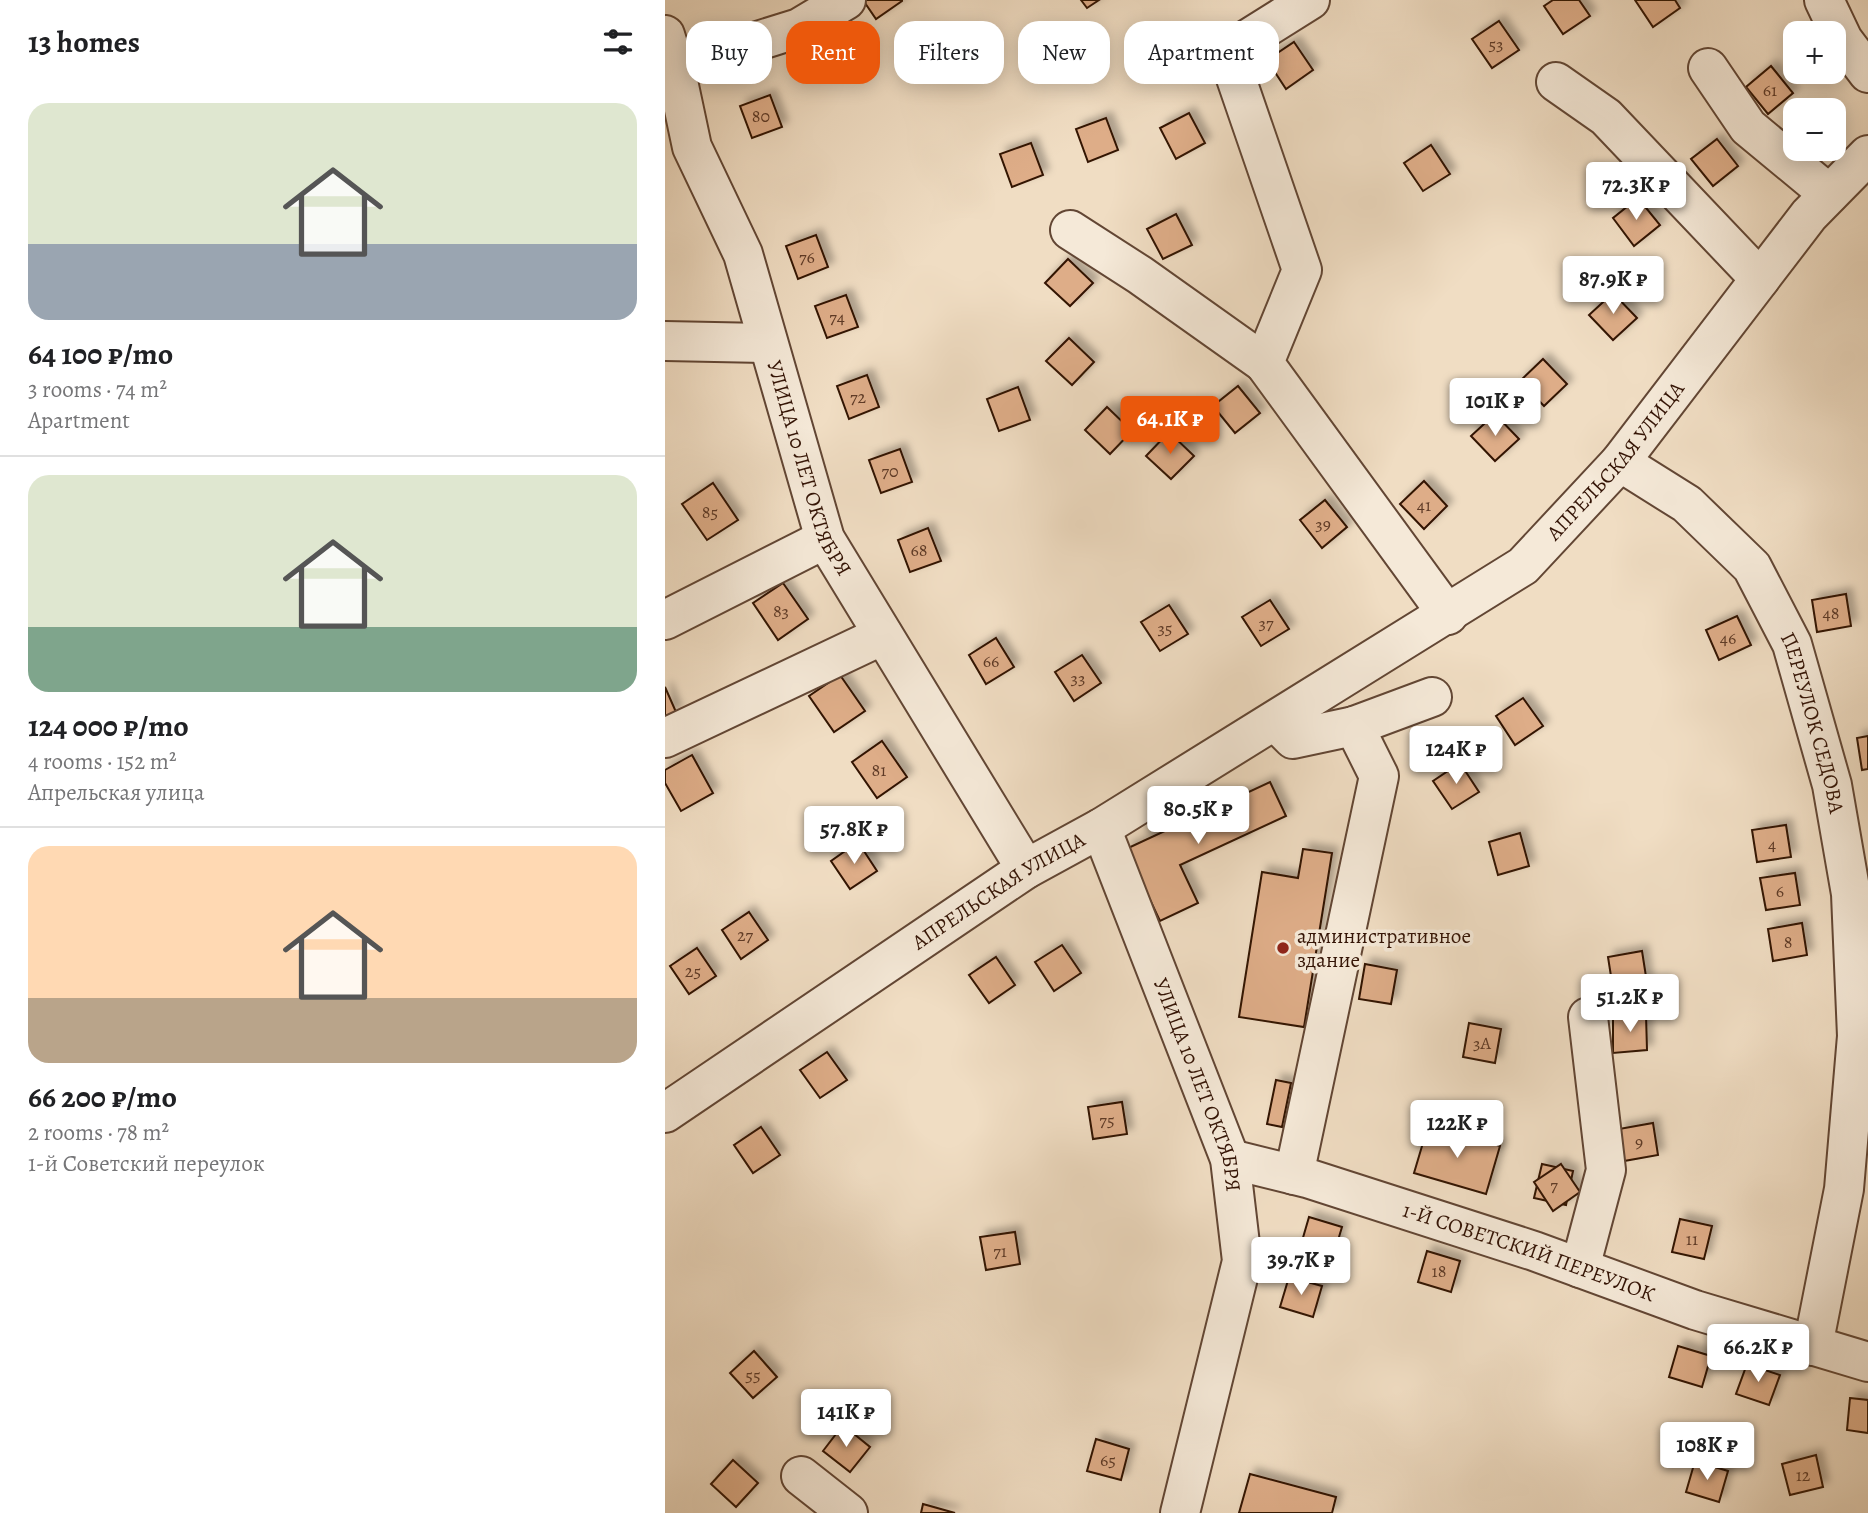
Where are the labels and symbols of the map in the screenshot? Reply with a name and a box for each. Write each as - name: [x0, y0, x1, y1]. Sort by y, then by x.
- house number: 53: [1488, 32, 1504, 56]
- house number: 61: [1763, 78, 1777, 102]
- house number: 80: [752, 104, 770, 128]
- pin: 72.3K ₽: [1571, 162, 1701, 222]
- house number: 76: [799, 245, 815, 269]
- pin: 87.9K ₽: [1548, 256, 1678, 316]
- house number: 74: [829, 305, 845, 329]
- street label: УЛИЦА 10 ЛЕТ ОКТЯБРЯ: [760, 357, 858, 581]
- street label: АПРЕЛЬСКАЯ УЛИЦА: [1539, 375, 1691, 547]
- pin: 101K ₽: [1438, 378, 1552, 438]
- house number: 72: [850, 385, 866, 409]
- pin: 64.1K ₽: [1105, 396, 1235, 456]
- house number: 70: [881, 459, 899, 483]
- house number: 41: [1417, 493, 1431, 517]
- house number: 85: [702, 500, 718, 524]
- house number: 39: [1315, 512, 1331, 536]
- house number: 68: [910, 538, 928, 562]
- house number: 83: [773, 599, 789, 623]
- house number: 48: [1823, 601, 1839, 625]
- house number: 37: [1258, 611, 1274, 635]
- house number: 35: [1157, 616, 1173, 640]
- house number: 46: [1720, 626, 1736, 650]
- street label: ПЕРЕУЛОК СЕДОВА: [1774, 627, 1851, 816]
- house number: 66: [983, 649, 999, 673]
- house number: 33: [1071, 666, 1085, 690]
- pin: 124K ₽: [1399, 726, 1513, 786]
- house number: 81: [872, 758, 886, 782]
- pin: 80.5K ₽: [1133, 786, 1263, 846]
- pin: 57.8K ₽: [789, 806, 919, 866]
- street label: АПРЕЛЬСКАЯ УЛИЦА: [906, 825, 1091, 957]
- house number: 4: [1768, 832, 1776, 856]
- house number: 6: [1776, 879, 1784, 903]
- place label: административное здание: [1297, 922, 1471, 974]
- house number: 27: [737, 923, 753, 947]
- house number: 8: [1784, 930, 1792, 954]
- marker: административное здание: [1275, 940, 1291, 956]
- house number: 25: [685, 959, 701, 983]
- street label: УЛИЦА 10 ЛЕТ ОКТЯБРЯ: [1147, 974, 1248, 1193]
- pin: 51.2K ₽: [1565, 974, 1695, 1034]
- house number: 3А: [1473, 1031, 1491, 1055]
- pin: 122K ₽: [1400, 1100, 1514, 1160]
- house number: 75: [1099, 1108, 1115, 1132]
- house number: 9: [1635, 1130, 1643, 1154]
- house number: 7: [1550, 1173, 1558, 1197]
- street label: 1-Й СОВЕТСКИЙ ПЕРЕУЛОК: [1399, 1196, 1659, 1308]
- house number: 11: [1686, 1227, 1698, 1251]
- pin: 39.7K ₽: [1236, 1238, 1366, 1297]
- house number: 71: [993, 1239, 1007, 1263]
- house number: 18: [1432, 1259, 1446, 1283]
- pin: 66.2K ₽: [1693, 1324, 1823, 1384]
- house number: 55: [745, 1363, 761, 1387]
- pin: 141K ₽: [789, 1390, 903, 1449]
- pin: 108K ₽: [1650, 1422, 1764, 1482]
- house number: 65: [1100, 1448, 1116, 1472]
- house number: 12: [1796, 1463, 1811, 1487]

